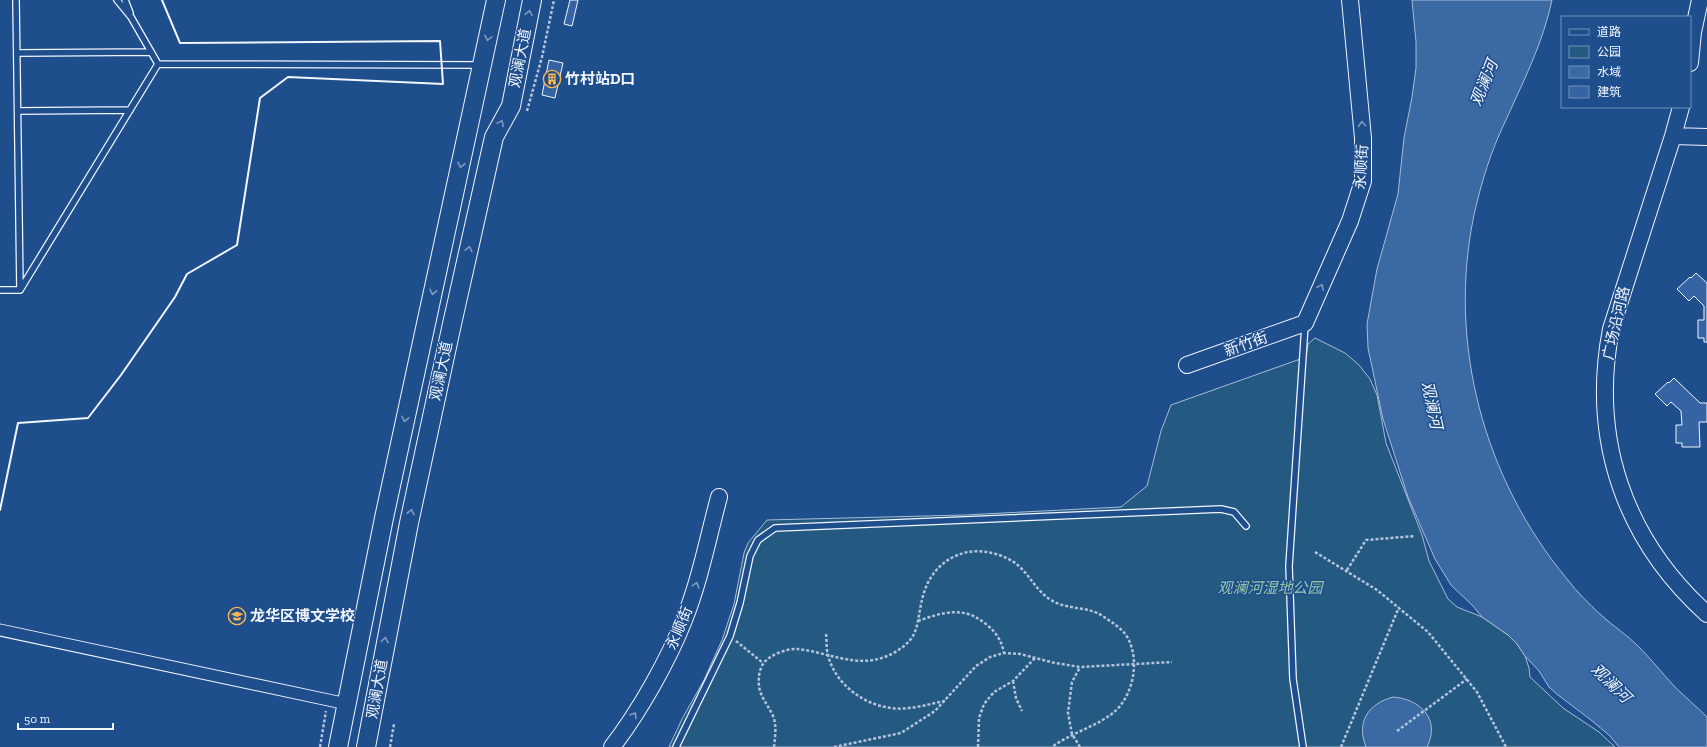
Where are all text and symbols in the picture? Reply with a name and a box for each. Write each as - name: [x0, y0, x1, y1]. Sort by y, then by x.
- one-way arrow: [525, 10, 533, 16]
- legend: [1561, 16, 1691, 108]
- text: 道路: [1597, 25, 1621, 39]
- street label: 观澜大道: [505, 27, 535, 89]
- one-way arrow: [485, 35, 493, 41]
- text: 公园: [1597, 45, 1621, 59]
- water label: 观澜河: [1466, 54, 1503, 109]
- text: 水域: [1597, 65, 1621, 79]
- building icon: 竹村站D口: [542, 69, 562, 89]
- place label: 竹村站D口: [565, 70, 635, 88]
- text: 建筑: [1597, 85, 1621, 99]
- one-way arrow: [497, 120, 504, 127]
- one-way arrow: [1358, 121, 1367, 127]
- street label: 永顺街: [1350, 144, 1372, 190]
- one-way arrow: [458, 162, 466, 168]
- one-way arrow: [464, 245, 472, 252]
- one-way arrow: [1316, 284, 1324, 292]
- street label: 广场沿河路: [1599, 284, 1633, 362]
- one-way arrow: [430, 289, 438, 295]
- street label: 新竹街: [1222, 328, 1270, 360]
- street label: 观澜大道: [426, 340, 456, 402]
- water label: 观澜河: [1418, 380, 1447, 433]
- one-way arrow: [402, 416, 410, 422]
- one-way arrow: [407, 509, 415, 515]
- park label: 观澜河湿地公园: [1217, 579, 1324, 597]
- one-way arrow: [691, 582, 700, 589]
- street label: 永顺街: [662, 604, 696, 652]
- school or university icon: 龙华区博文学校: [227, 606, 247, 626]
- place label: 龙华区博文学校: [250, 607, 355, 625]
- one-way arrow: [381, 637, 389, 643]
- street label: 观澜大道: [363, 658, 391, 720]
- water label: 观澜河: [1587, 659, 1637, 709]
- scale bar: [18, 705, 113, 731]
- text: 50 m: [24, 712, 51, 726]
- one-way arrow: [629, 712, 636, 719]

